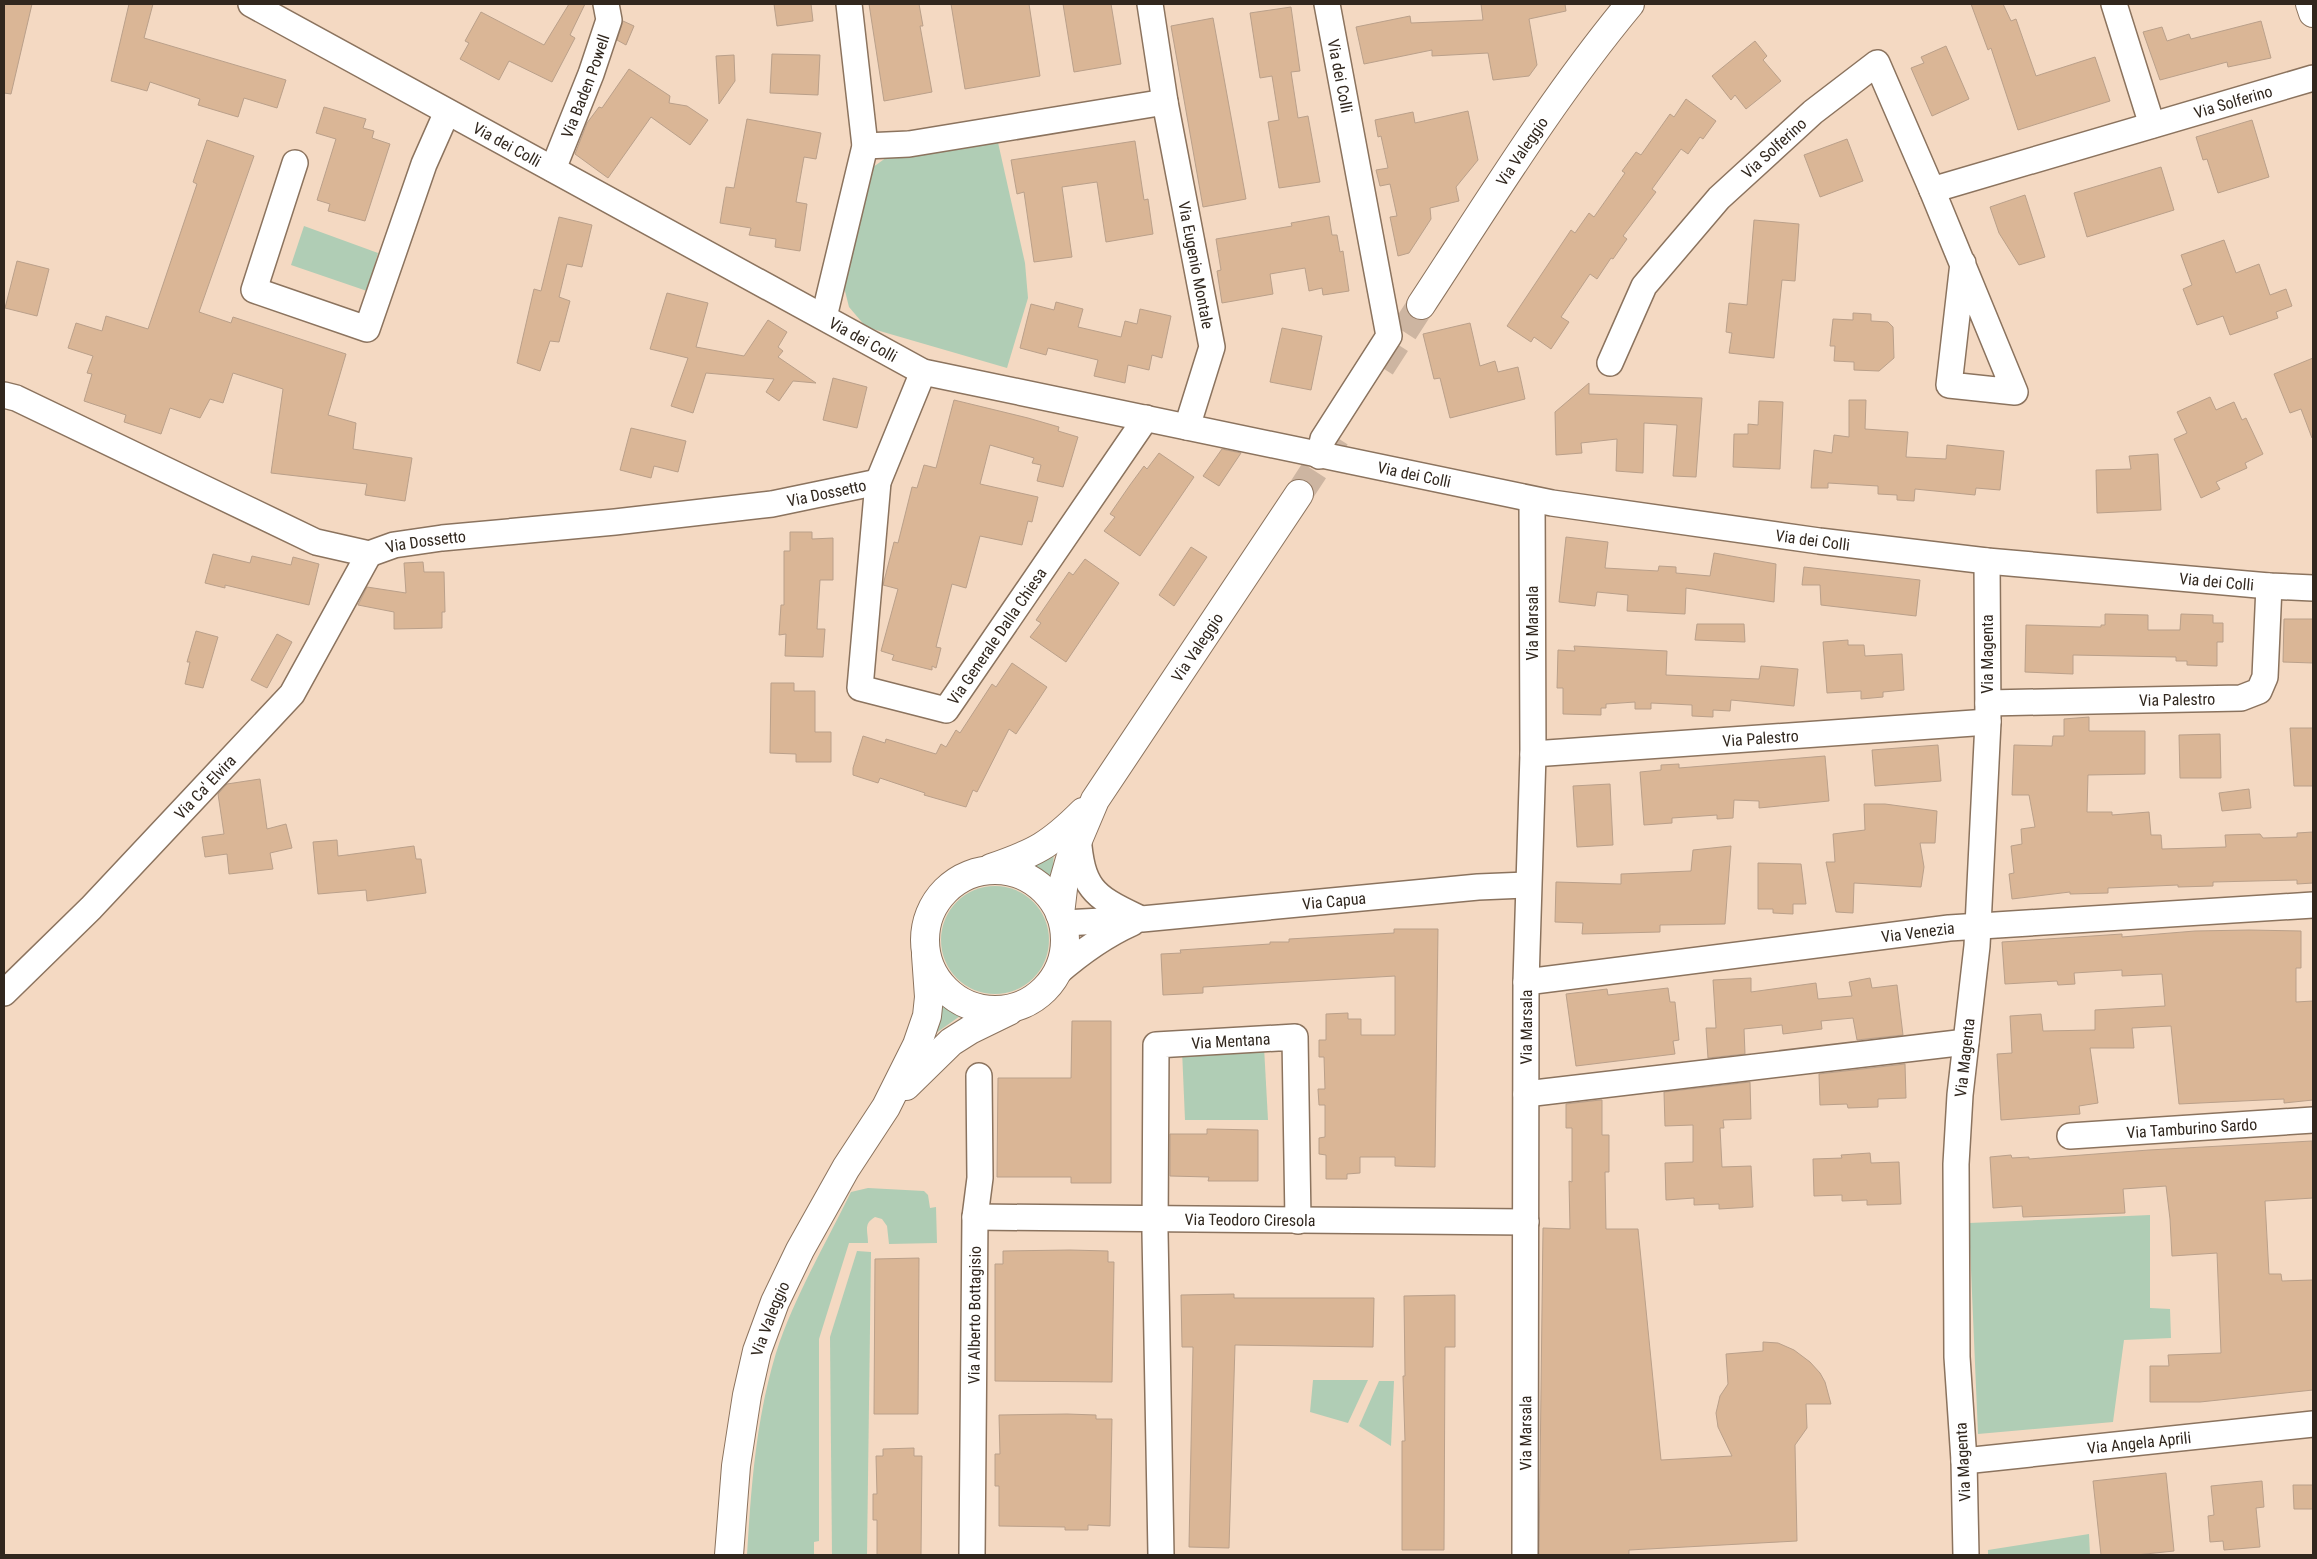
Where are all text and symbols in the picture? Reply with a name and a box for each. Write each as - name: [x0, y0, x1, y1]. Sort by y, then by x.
- street label: Via Baden Powell: [557, 32, 613, 141]
- street label: Via dei Colli: [1324, 37, 1356, 115]
- street label: Via Solferino: [2192, 81, 2274, 122]
- street label: Via Valeggio: [1492, 113, 1552, 189]
- street label: Via Solferino: [1738, 114, 1810, 182]
- street label: Via dei Colli: [470, 118, 545, 171]
- street label: Via Eugenio Montale: [1175, 200, 1218, 330]
- street label: Via dei Colli: [826, 313, 901, 366]
- street label: Via dei Colli: [1376, 457, 1453, 491]
- street label: Via Dossetto: [785, 475, 868, 510]
- street label: Via dei Colli: [1774, 525, 1851, 554]
- street label: Via Dossetto: [383, 526, 467, 557]
- street label: Via Generale Dalla Chiesa: [943, 564, 1050, 708]
- street label: Via dei Colli: [2178, 569, 2255, 594]
- street label: Via Marsala: [1523, 586, 1542, 660]
- street label: Via Valeggio: [1167, 609, 1227, 685]
- street label: Via Magenta: [1978, 614, 1997, 694]
- street label: Via Palestro: [2139, 689, 2215, 710]
- street label: Via Palestro: [1722, 726, 1799, 750]
- street label: Via Ca' Elvira: [170, 751, 240, 823]
- street label: Via Capua: [1301, 888, 1367, 913]
- street label: Via Venezia: [1880, 918, 1955, 946]
- street label: Via Marsala: [1516, 990, 1535, 1064]
- street label: Via Magenta: [1950, 1017, 1978, 1098]
- street label: Via Mentana: [1191, 1029, 1271, 1052]
- street label: Via Tamburino Sardo: [2126, 1114, 2258, 1142]
- street label: Via Teodoro Ciresola: [1184, 1209, 1315, 1230]
- street label: Via Alberto Bottagisio: [964, 1246, 984, 1384]
- street label: Via Valeggio: [747, 1278, 793, 1358]
- street label: Via Marsala: [1516, 1396, 1535, 1470]
- street label: Via Magenta: [1951, 1422, 1975, 1502]
- street label: Via Angela Aprili: [2086, 1427, 2192, 1457]

